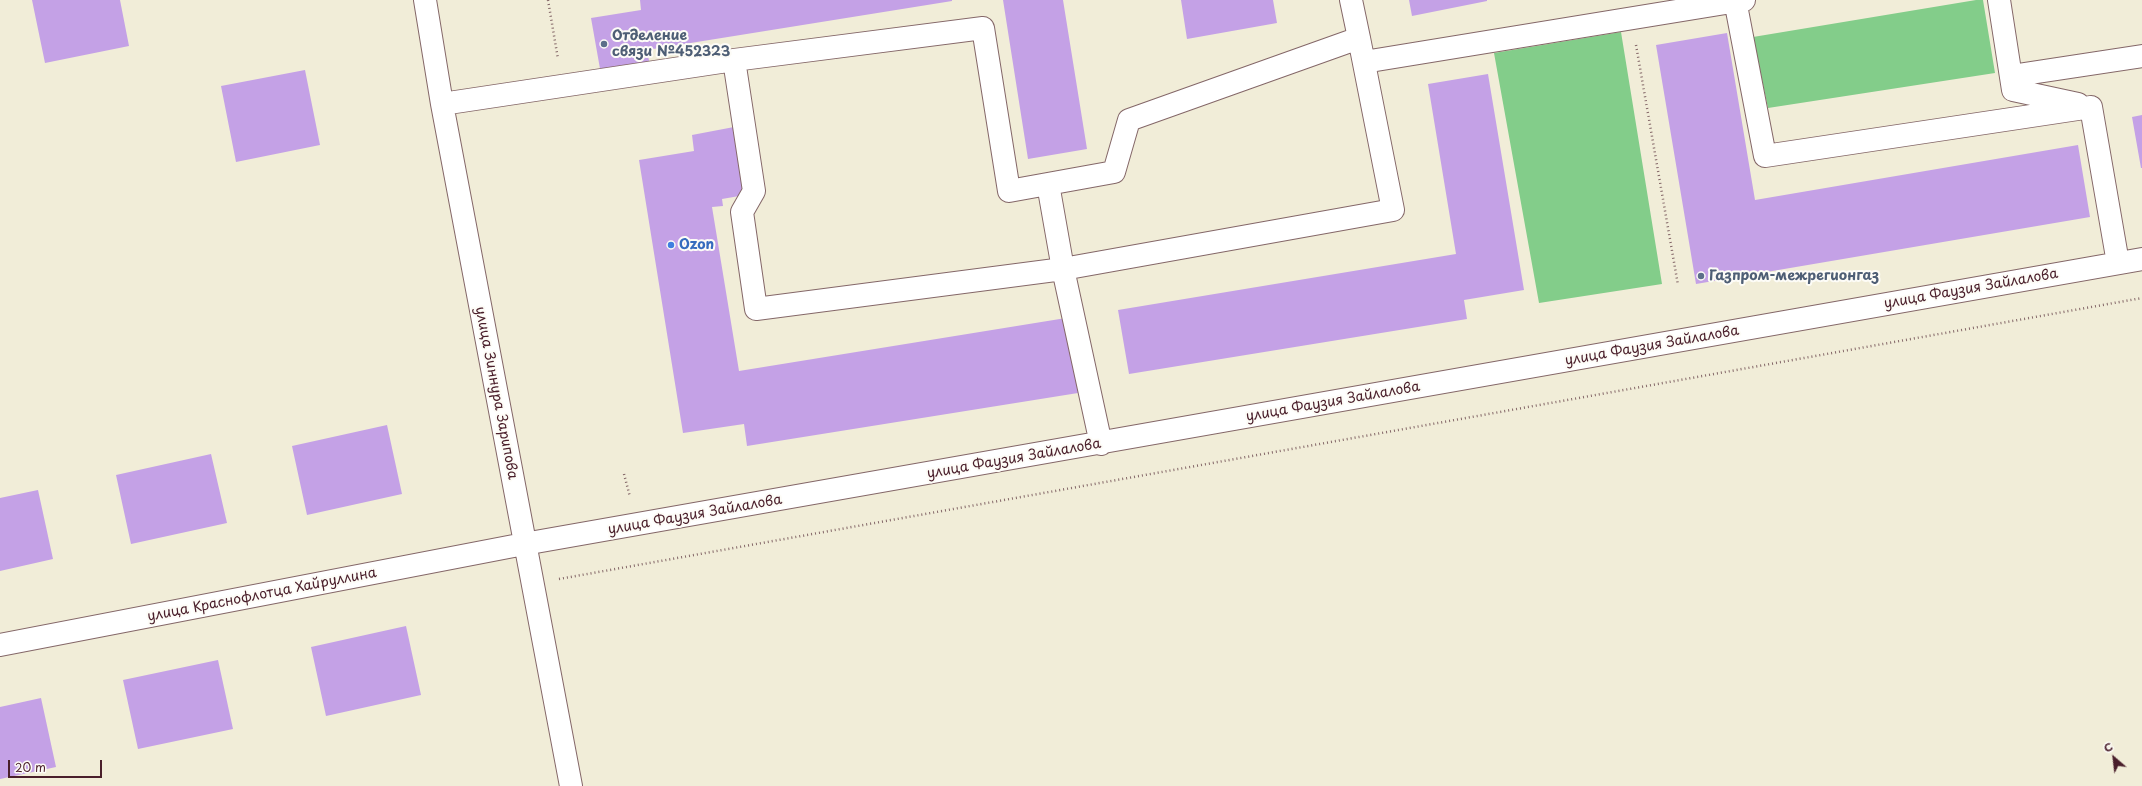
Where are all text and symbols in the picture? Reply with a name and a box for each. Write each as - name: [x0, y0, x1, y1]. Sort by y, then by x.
- place label: Отделение связи №452323: [612, 28, 730, 60]
- marker: Отделение связи №452323: [599, 39, 609, 49]
- place label: Ozon: [679, 237, 714, 253]
- marker: Ozon: [666, 240, 676, 250]
- street label: улица Фаузия Зайлалова: [1883, 265, 2059, 313]
- place label: Газпром-межрегионгаз: [1709, 268, 1879, 284]
- marker: Газпром-межрегионгаз: [1696, 271, 1706, 281]
- street label: улица Зиннура Зарипова: [471, 305, 521, 481]
- street label: улица Фаузия Зайлалова: [1564, 322, 1740, 370]
- street label: улица Фаузия Зайлалова: [1245, 378, 1421, 426]
- street label: улица Фаузия Зайлалова: [926, 435, 1102, 483]
- street label: улица Фаузия Зайлалова: [607, 491, 783, 539]
- street label: улица Краснофлотца Хайруллина: [146, 565, 378, 625]
- north arrow: [2094, 738, 2134, 778]
- text: С: [2100, 738, 2116, 756]
- scale bar: [10, 752, 104, 778]
- text: 20 m: [15, 758, 46, 776]

